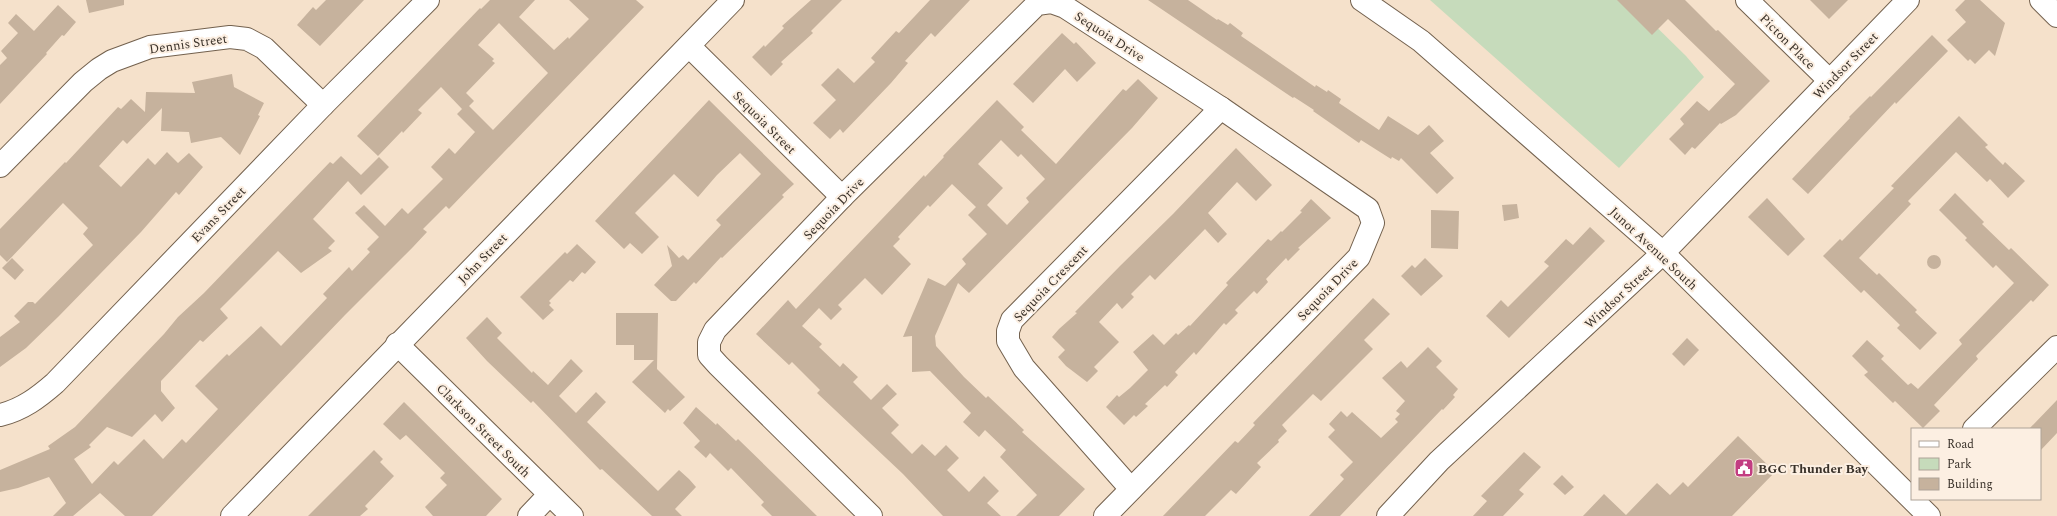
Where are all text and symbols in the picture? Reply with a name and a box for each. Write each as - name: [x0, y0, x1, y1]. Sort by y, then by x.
- street label: Sequoia Drive: [1070, 7, 1149, 67]
- street label: Picton Place: [1755, 9, 1820, 74]
- street label: Windsor Street: [1808, 27, 1883, 104]
- street label: Dennis Street: [148, 29, 229, 59]
- street label: Sequoia Street: [728, 86, 801, 159]
- street label: Sequoia Drive: [799, 173, 869, 245]
- street label: Evans Street: [187, 182, 251, 247]
- street label: Junot Avenue South: [1605, 202, 1702, 295]
- street label: John Street: [453, 228, 513, 289]
- street label: Sequoia Crescent: [1009, 241, 1093, 327]
- street label: Sequoia Drive: [1293, 254, 1363, 326]
- street label: Windsor Street: [1580, 260, 1657, 334]
- street label: Clarkson Street South: [432, 379, 535, 483]
- legend: [1911, 428, 2041, 500]
- text: Road: [1947, 435, 1974, 454]
- text: Park: [1947, 455, 1972, 474]
- public building icon: BGC Thunder Bay: [1733, 457, 1755, 479]
- place label: BGC Thunder Bay: [1758, 459, 1869, 479]
- text: Building: [1947, 475, 1993, 494]

